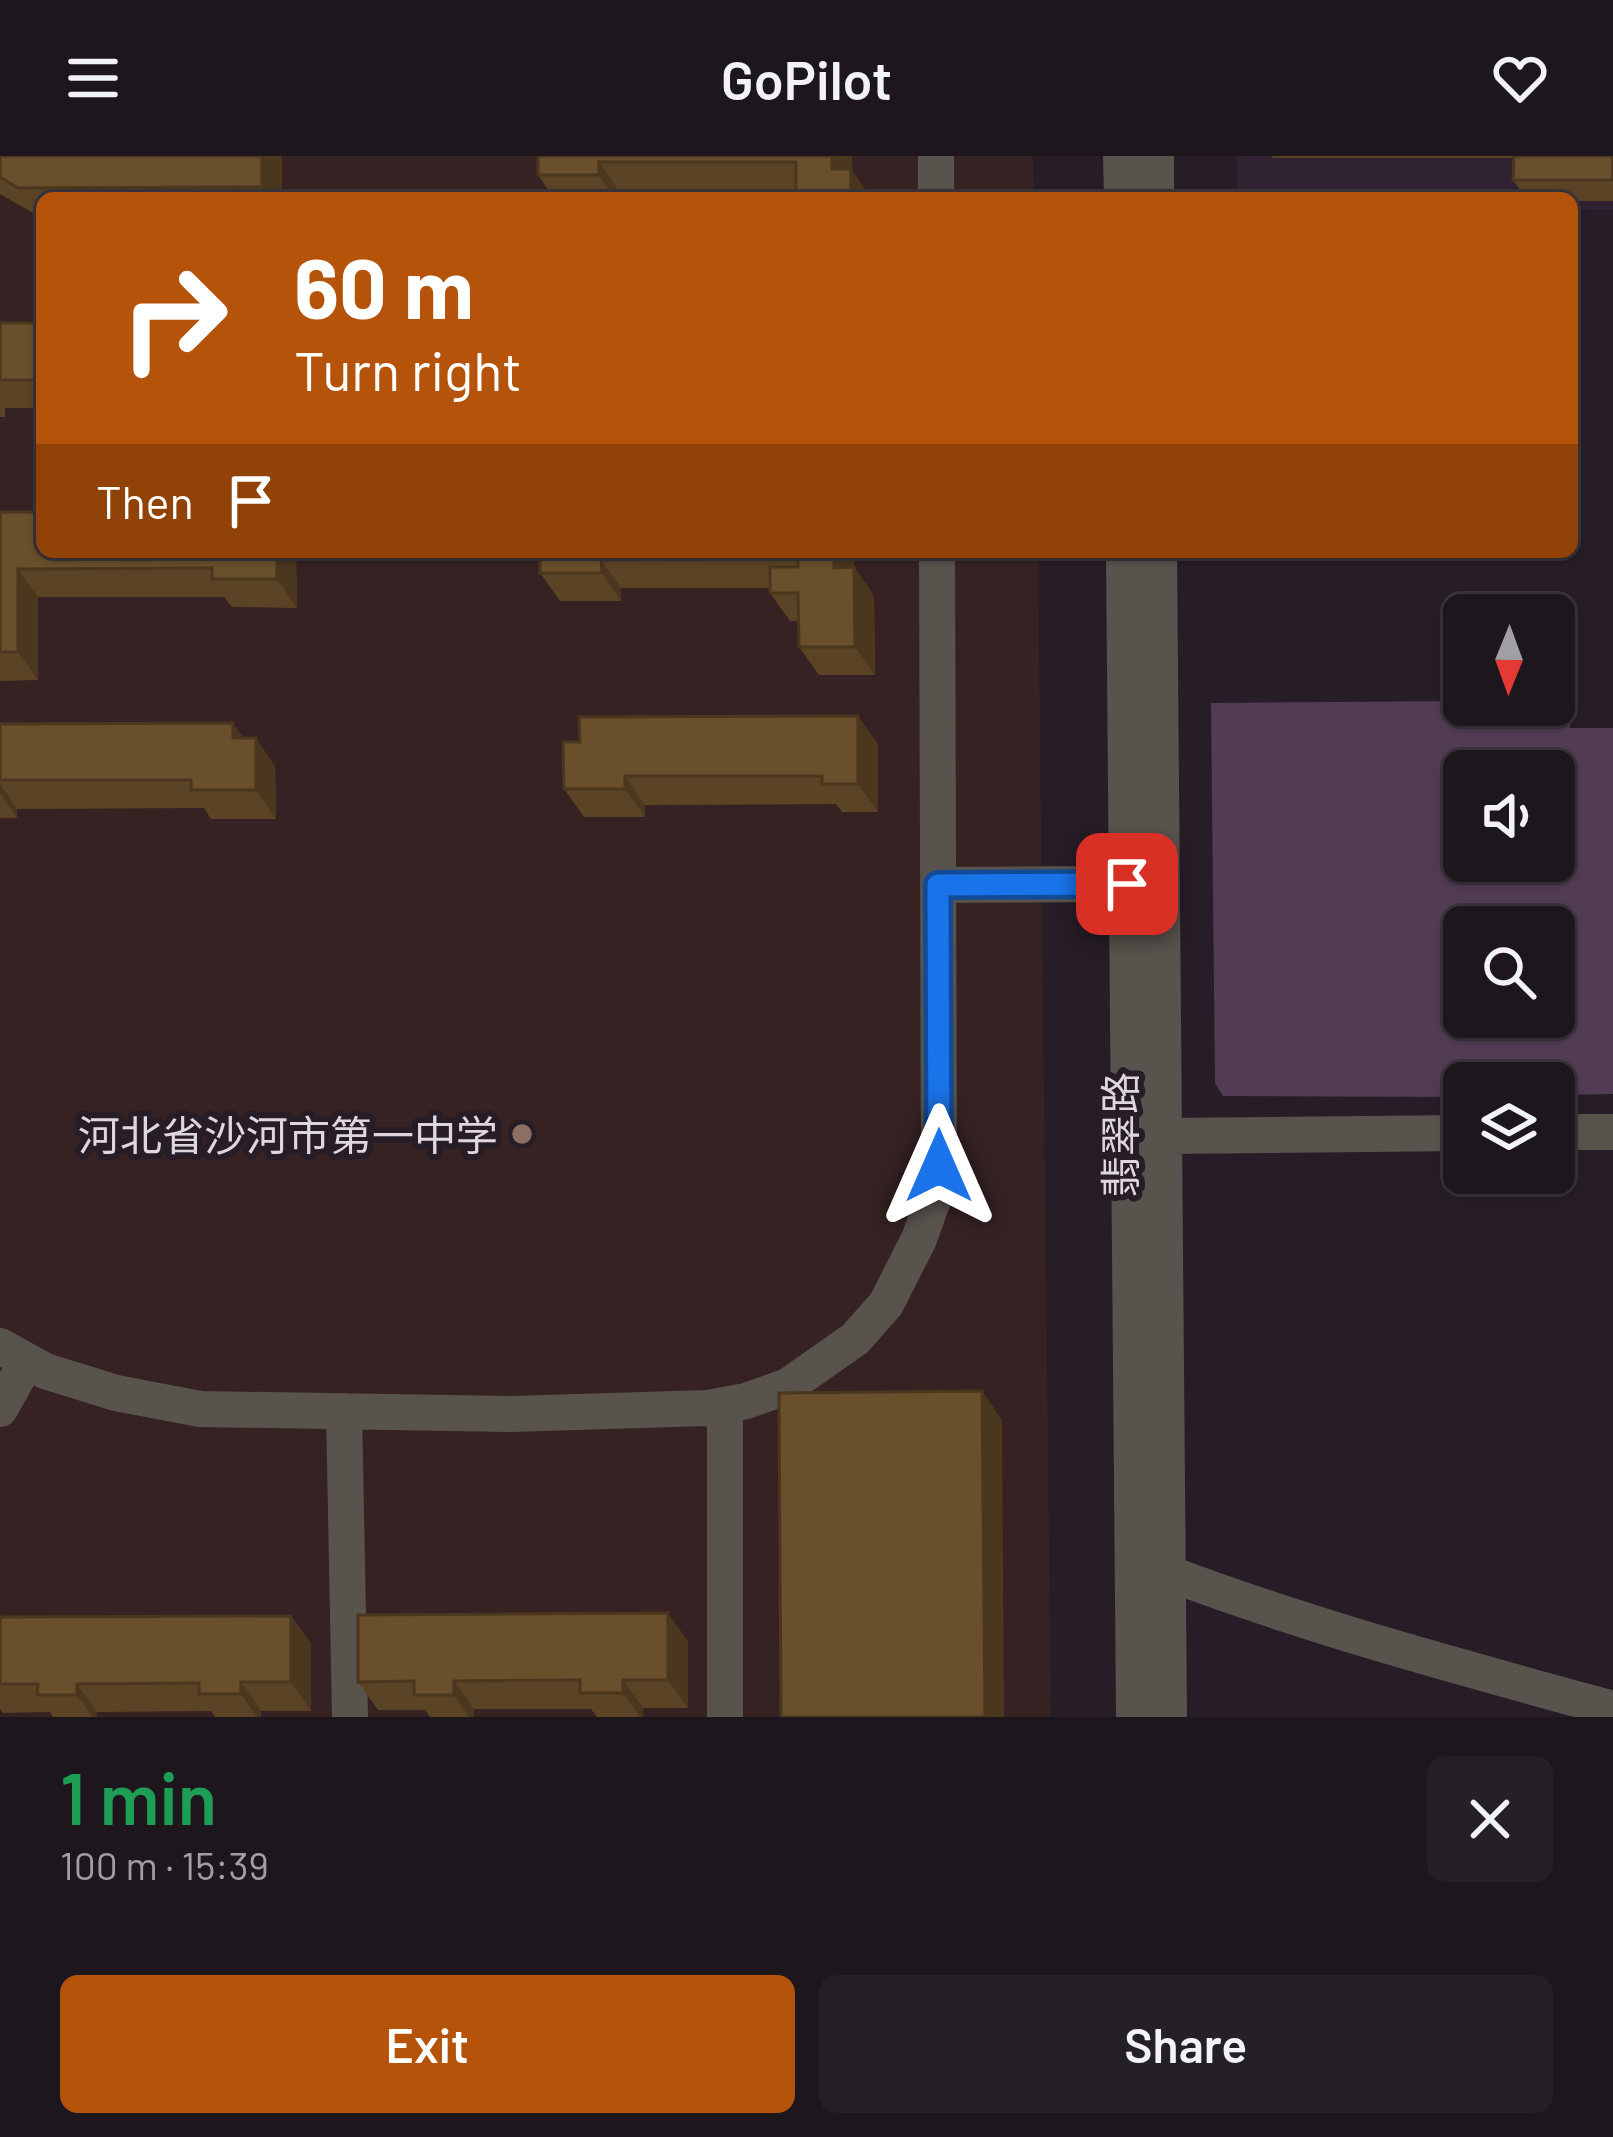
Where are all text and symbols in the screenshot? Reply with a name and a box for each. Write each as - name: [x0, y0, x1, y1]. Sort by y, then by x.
- icon: menu: [60, 45, 126, 111]
- icon: heart: [1487, 45, 1553, 111]
- text: GoPilot: [721, 46, 892, 111]
- text: 60 m: [294, 235, 474, 336]
- icon: right: [96, 240, 252, 396]
- text: Turn right: [294, 337, 522, 402]
- icon: arrive: [218, 468, 284, 534]
- text: Then: [96, 474, 194, 528]
- north arrow: [1443, 594, 1575, 726]
- map controls: [1443, 594, 1575, 1194]
- button: sound: [1443, 750, 1575, 882]
- pin: [1076, 833, 1178, 935]
- icon: arrive: [1094, 851, 1160, 917]
- button: search: [1443, 906, 1575, 1038]
- button: layers: [1443, 1062, 1575, 1194]
- street label: 翡翠路: [1094, 1072, 1144, 1198]
- position arrow: [876, 1103, 1002, 1229]
- place label: 河北省沙河市第一中学: [78, 1109, 498, 1159]
- marker: 河北省沙河市第一中学: [509, 1121, 535, 1147]
- text: 1 min: [60, 1753, 217, 1839]
- button: close: [1427, 1756, 1553, 1882]
- text: 100 m · 15:39: [60, 1841, 269, 1888]
- button: Exit: [60, 1975, 795, 2113]
- button: Share: [819, 1975, 1553, 2113]

